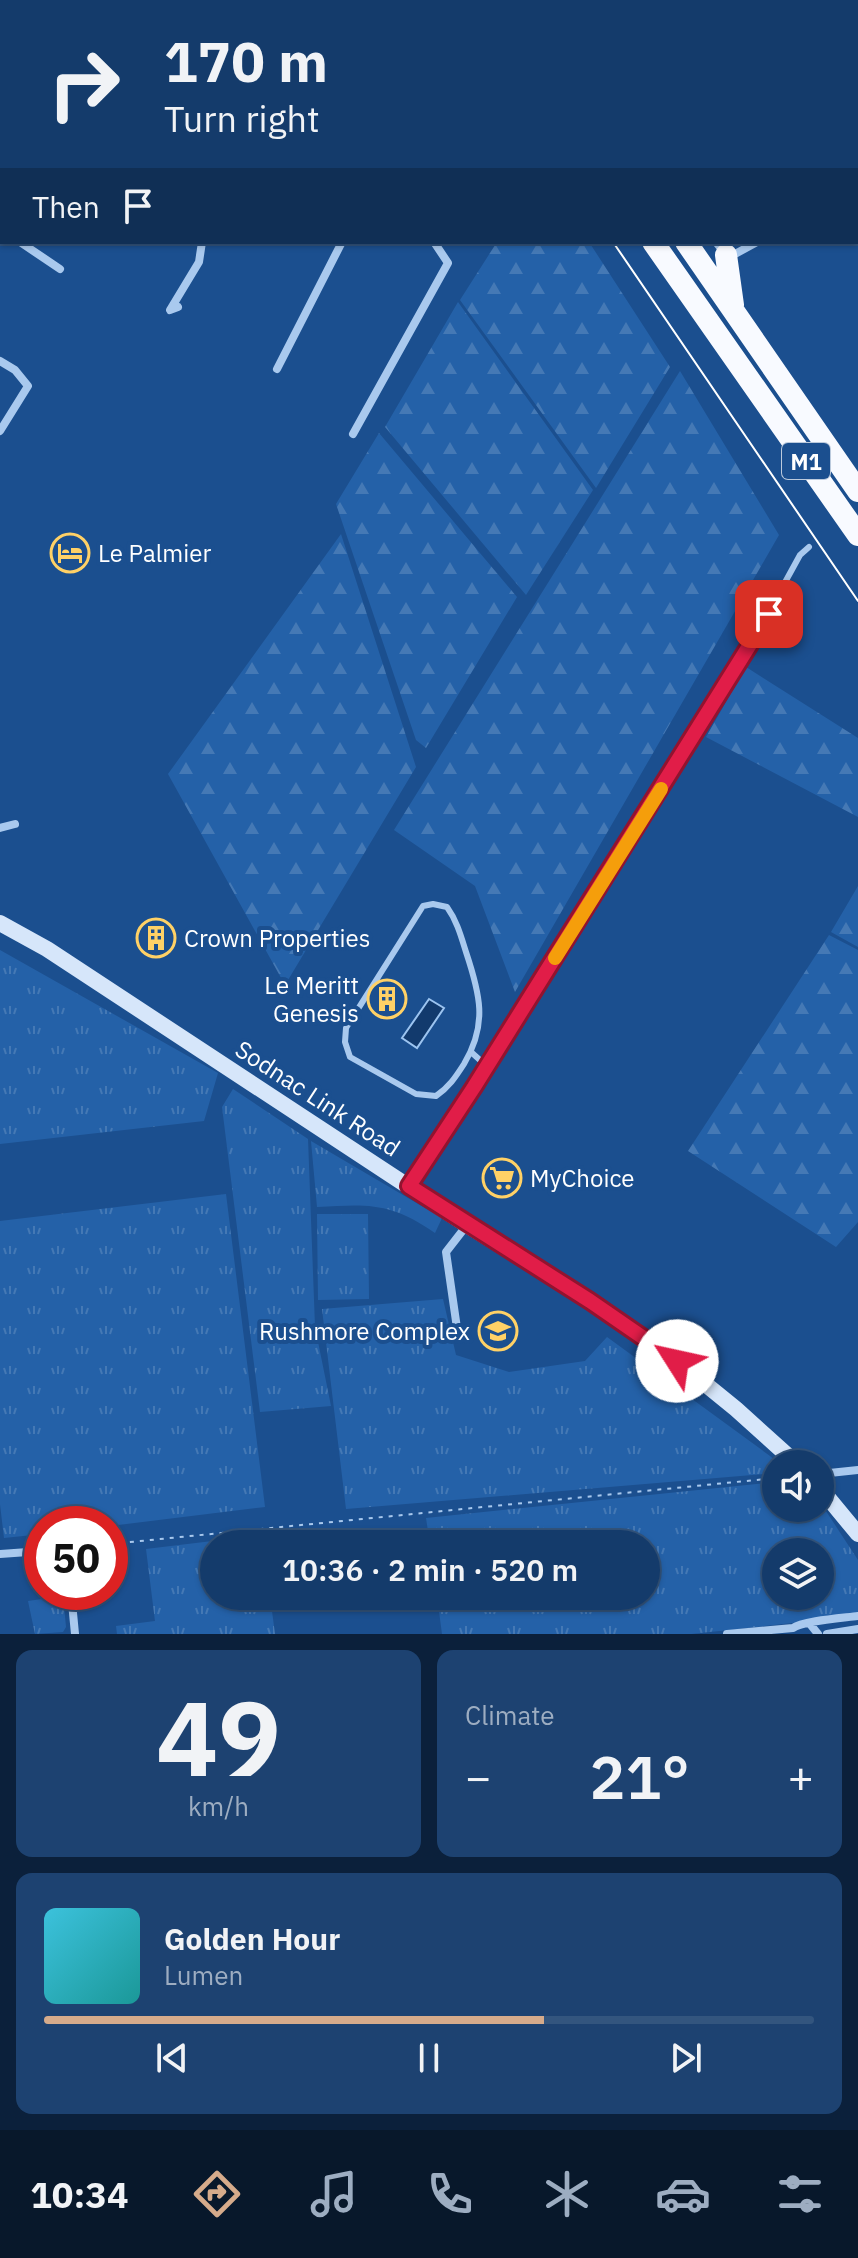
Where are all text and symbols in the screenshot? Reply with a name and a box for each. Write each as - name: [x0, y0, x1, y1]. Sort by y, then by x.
- text: 170 m: [164, 25, 328, 97]
- icon: right: [32, 32, 136, 136]
- text: Turn right: [164, 95, 320, 142]
- icon: arrive: [116, 184, 160, 228]
- text: Then: [32, 187, 100, 226]
- road number: M1: [782, 443, 830, 479]
- hotel icon: Le Palmier: [49, 532, 91, 574]
- place label: Le Palmier: [98, 537, 211, 569]
- pin: [735, 580, 803, 648]
- icon: arrive: [747, 592, 791, 636]
- building icon: Crown Properties: [135, 917, 177, 959]
- place label: Crown Properties: [184, 922, 370, 954]
- place label: Le Meritt Genesis: [264, 969, 359, 1029]
- building icon: Le Meritt Genesis: [366, 978, 408, 1020]
- street label: Sodnac Link Road: [229, 1033, 407, 1163]
- supermarket icon: MyChoice: [481, 1157, 523, 1199]
- place label: MyChoice: [530, 1162, 635, 1194]
- school or university icon: Rushmore Complex: [477, 1310, 519, 1352]
- place label: Rushmore Complex: [259, 1315, 470, 1347]
- position arrow: [635, 1319, 719, 1403]
- map controls: [762, 1450, 834, 1610]
- button: sound: [762, 1450, 834, 1522]
- speed limit sign: 50: [24, 1506, 128, 1610]
- button: layers: [762, 1538, 834, 1610]
- text: 10:36 · 2 min · 520 m: [282, 1550, 578, 1589]
- text: 49: [156, 1669, 281, 1805]
- text: Climate: [465, 1698, 555, 1732]
- text: 21°: [589, 1737, 690, 1816]
- text: −: [465, 1748, 491, 1805]
- text: +: [788, 1748, 814, 1805]
- text: km/h: [188, 1789, 249, 1823]
- text: Golden Hour: [164, 1919, 340, 1958]
- text: Lumen: [164, 1958, 243, 1992]
- icon: previous: [150, 2036, 194, 2080]
- icon: pause: [407, 2036, 451, 2080]
- icon: next: [664, 2036, 708, 2080]
- icon: directions: [189, 2166, 245, 2222]
- icon: music: [306, 2166, 362, 2222]
- icon: phone: [422, 2166, 478, 2222]
- icon: climate: [539, 2166, 595, 2222]
- icon: car: [655, 2166, 711, 2222]
- icon: filters: [772, 2166, 828, 2222]
- text: 10:34: [30, 2171, 129, 2218]

